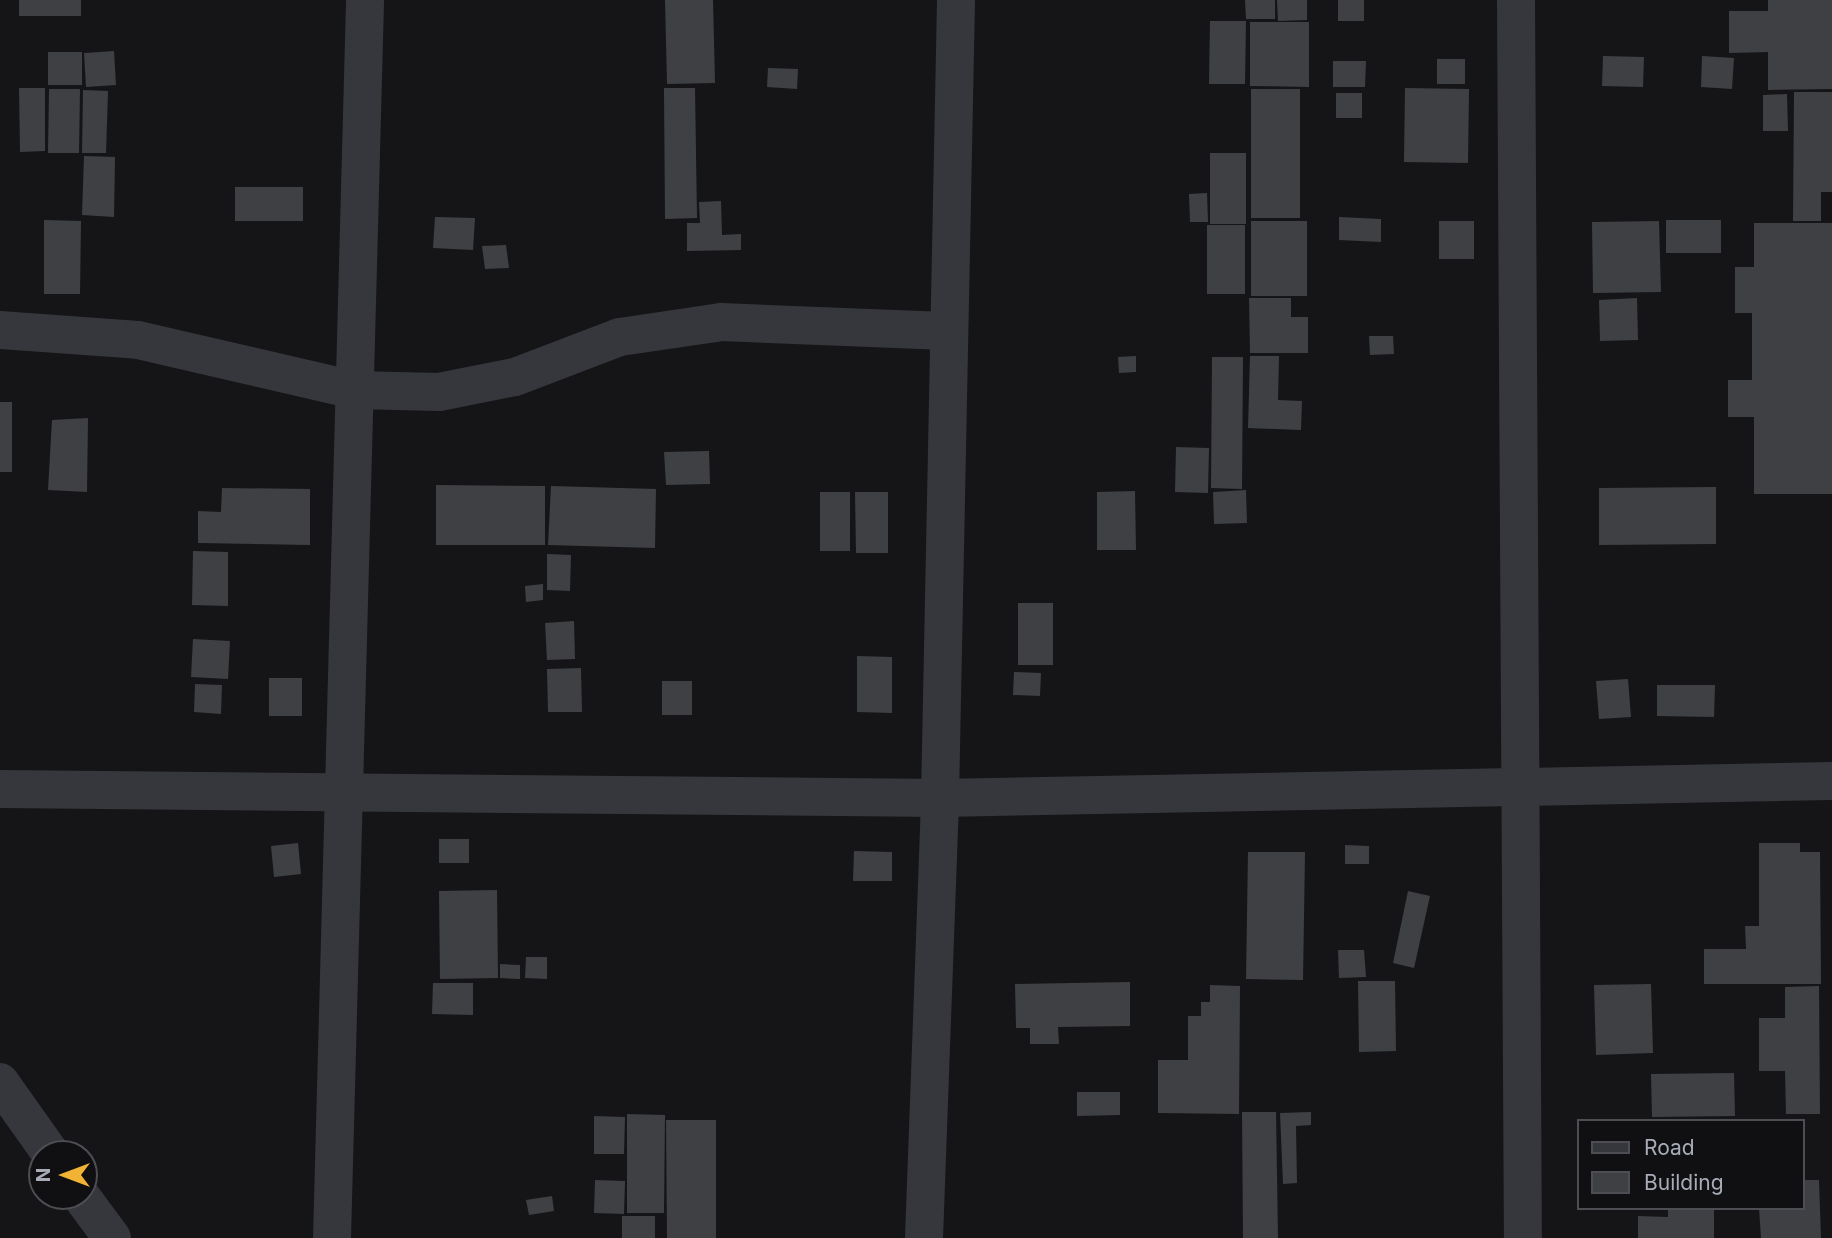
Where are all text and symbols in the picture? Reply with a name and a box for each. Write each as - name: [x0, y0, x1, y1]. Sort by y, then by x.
- legend: [1576, 1119, 1804, 1210]
- text: Road: [1644, 1135, 1695, 1160]
- north arrow: [28, 1140, 98, 1210]
- text: N: [32, 1168, 55, 1182]
- text: Building: [1644, 1170, 1724, 1195]

